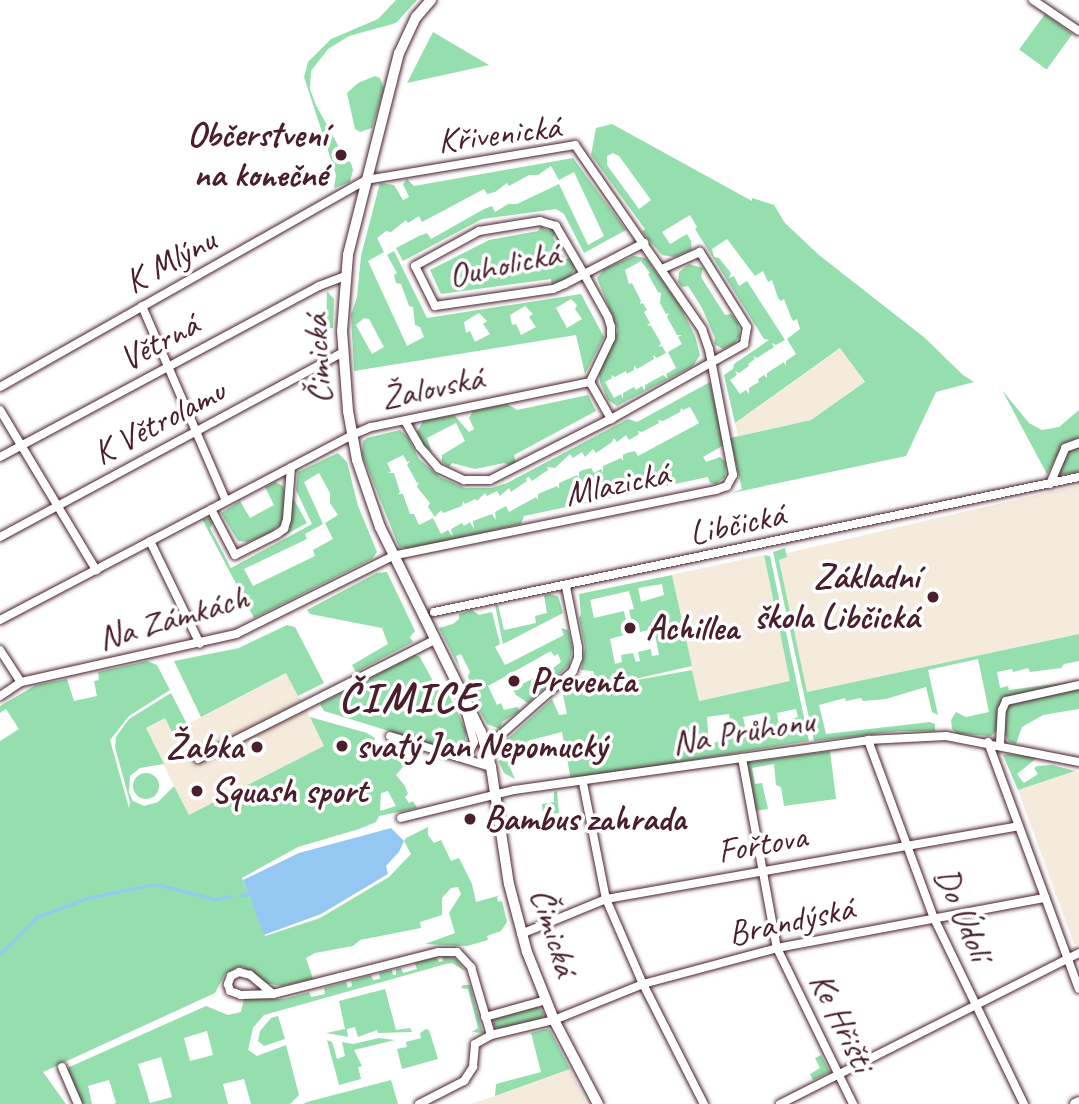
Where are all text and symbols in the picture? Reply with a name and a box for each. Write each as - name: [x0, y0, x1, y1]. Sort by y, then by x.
- street label: Křivenická: [435, 106, 563, 162]
- place label: Občerstvení na konečné: [187, 114, 327, 196]
- marker: Občerstvení na konečné: [333, 147, 349, 163]
- street label: K Mlýnu: [117, 219, 223, 303]
- street label: Ouholická: [445, 233, 563, 297]
- street label: Větrná: [112, 304, 206, 380]
- street label: Čimická: [295, 313, 341, 405]
- street label: Žalovská: [377, 357, 487, 419]
- street label: K Větrolamu: [86, 370, 232, 474]
- street label: Mlazická: [561, 452, 673, 516]
- street label: Libčická: [685, 493, 789, 555]
- place label: Základní škola Libčická: [754, 556, 919, 638]
- street label: Na Zámkách: [93, 577, 253, 659]
- marker: Základní škola Libčická: [925, 589, 941, 605]
- place label: Achillea: [646, 607, 739, 649]
- marker: Achillea: [620, 618, 640, 638]
- place label: Preventa: [530, 660, 636, 702]
- marker: Preventa: [504, 671, 524, 691]
- district label: ČIMICE: [339, 673, 479, 723]
- street label: Na Průhonu: [669, 700, 817, 764]
- place label: svatý Jan Nepomucký: [356, 725, 611, 767]
- place label: Žabka: [166, 726, 243, 768]
- marker: svatý Jan Nepomucký: [334, 738, 350, 754]
- marker: Žabka: [249, 739, 265, 755]
- place label: Squash sport: [211, 770, 367, 812]
- marker: Squash sport: [189, 783, 205, 799]
- place label: Bambus zahrada: [484, 798, 686, 840]
- marker: Bambus zahrada: [462, 811, 478, 827]
- street label: Fořtova: [714, 816, 810, 872]
- street label: Do Údolí: [925, 861, 1001, 967]
- street label: Čimická: [521, 883, 587, 981]
- street label: Brandýská: [724, 887, 858, 955]
- street label: Ke Hřišti: [800, 966, 884, 1078]

